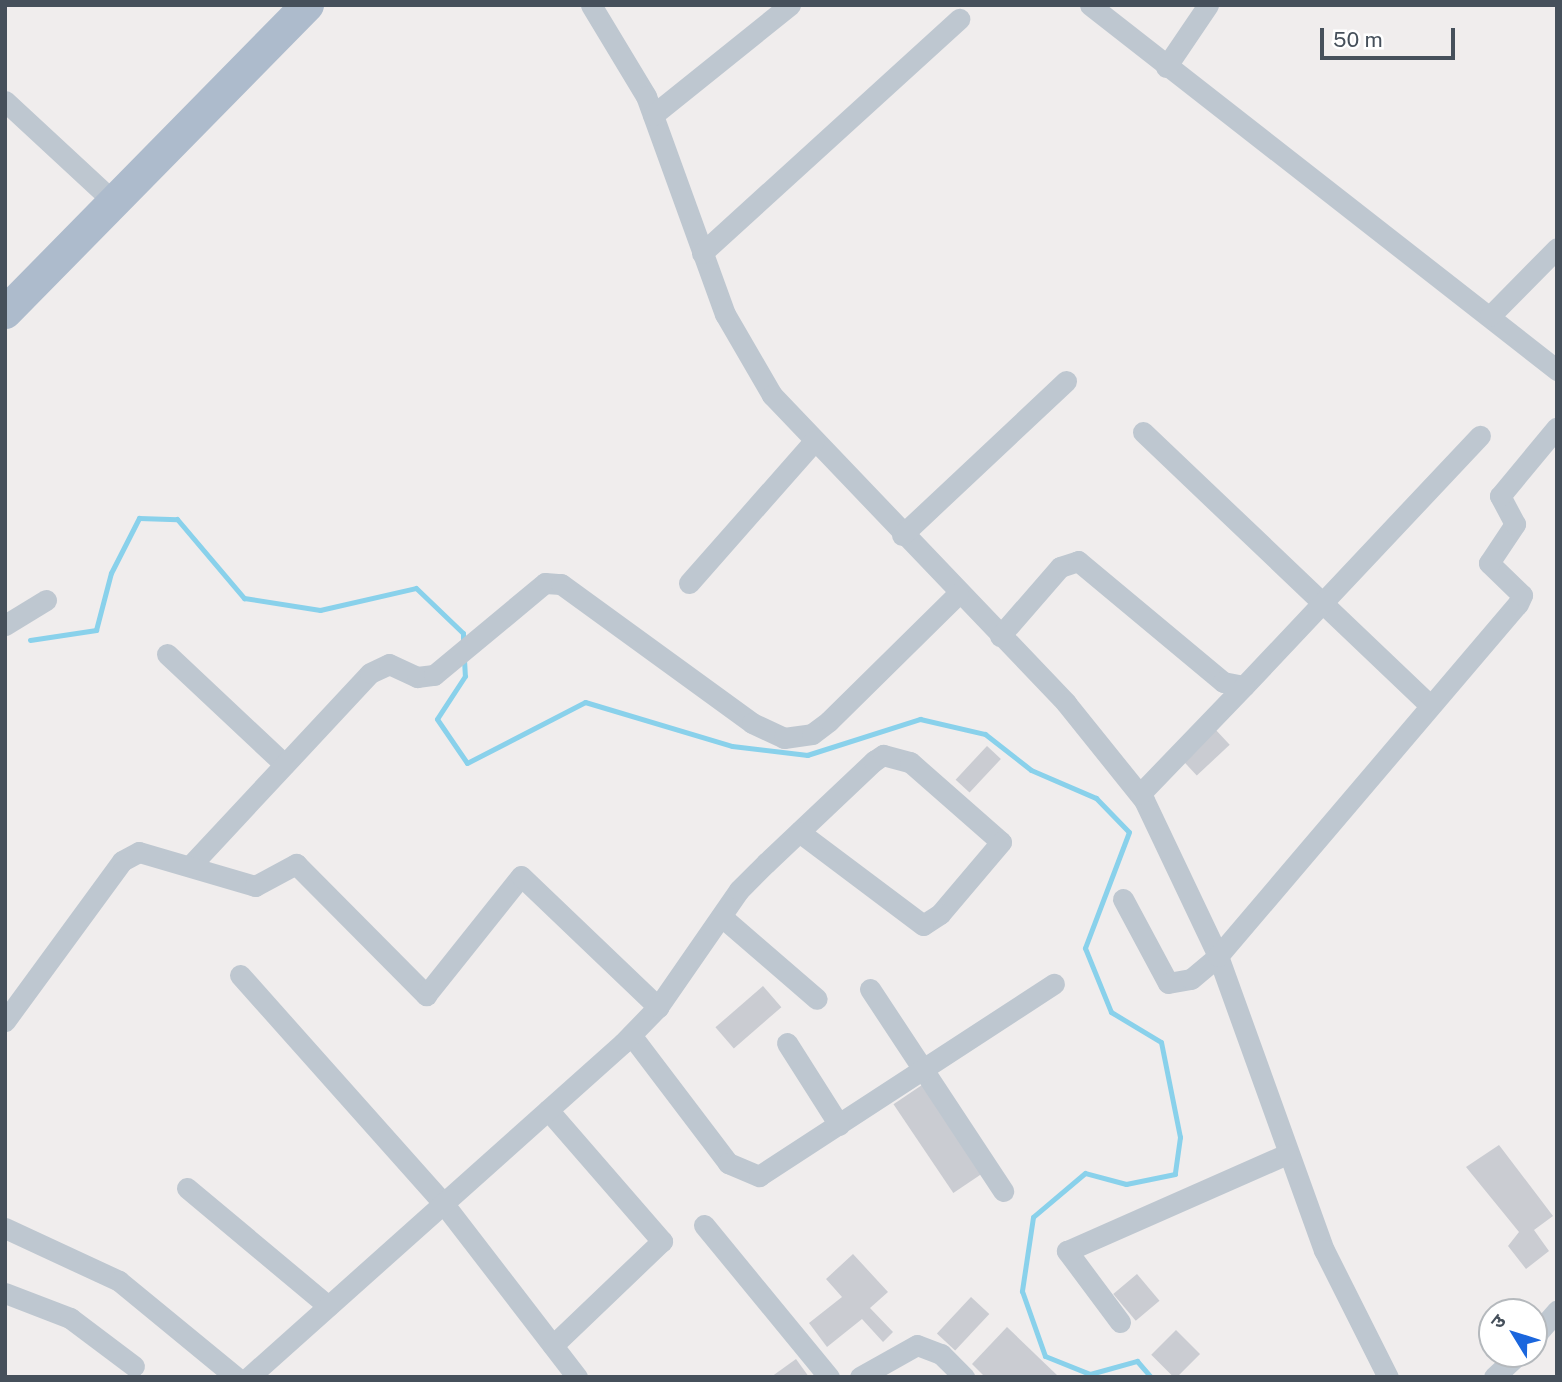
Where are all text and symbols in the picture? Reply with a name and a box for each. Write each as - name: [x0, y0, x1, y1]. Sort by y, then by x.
- scale bar: [1324, 14, 1459, 58]
- text: 50 m: [1333, 27, 1383, 52]
- north arrow: [1478, 1298, 1548, 1368]
- text: उ: [1486, 1310, 1510, 1332]

